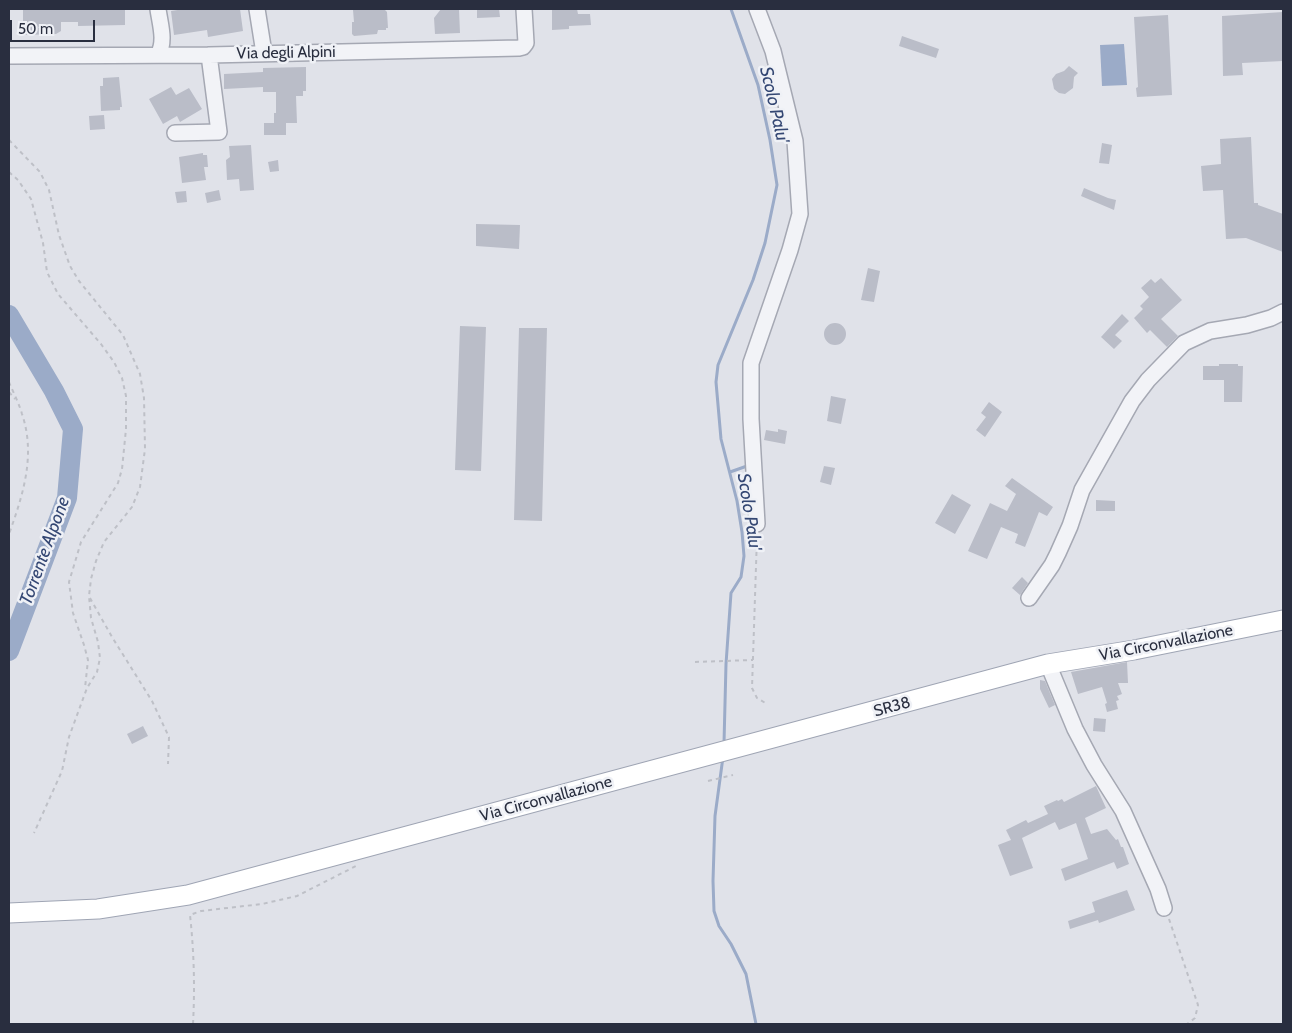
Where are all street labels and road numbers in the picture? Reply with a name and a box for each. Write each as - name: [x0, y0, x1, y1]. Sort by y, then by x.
- street label: Via degli Alpini: [236, 43, 336, 63]
- street label: Via Circonvallazione: [1097, 621, 1235, 665]
- street label: SR38: [871, 693, 913, 721]
- street label: Via Circonvallazione: [478, 772, 614, 826]

